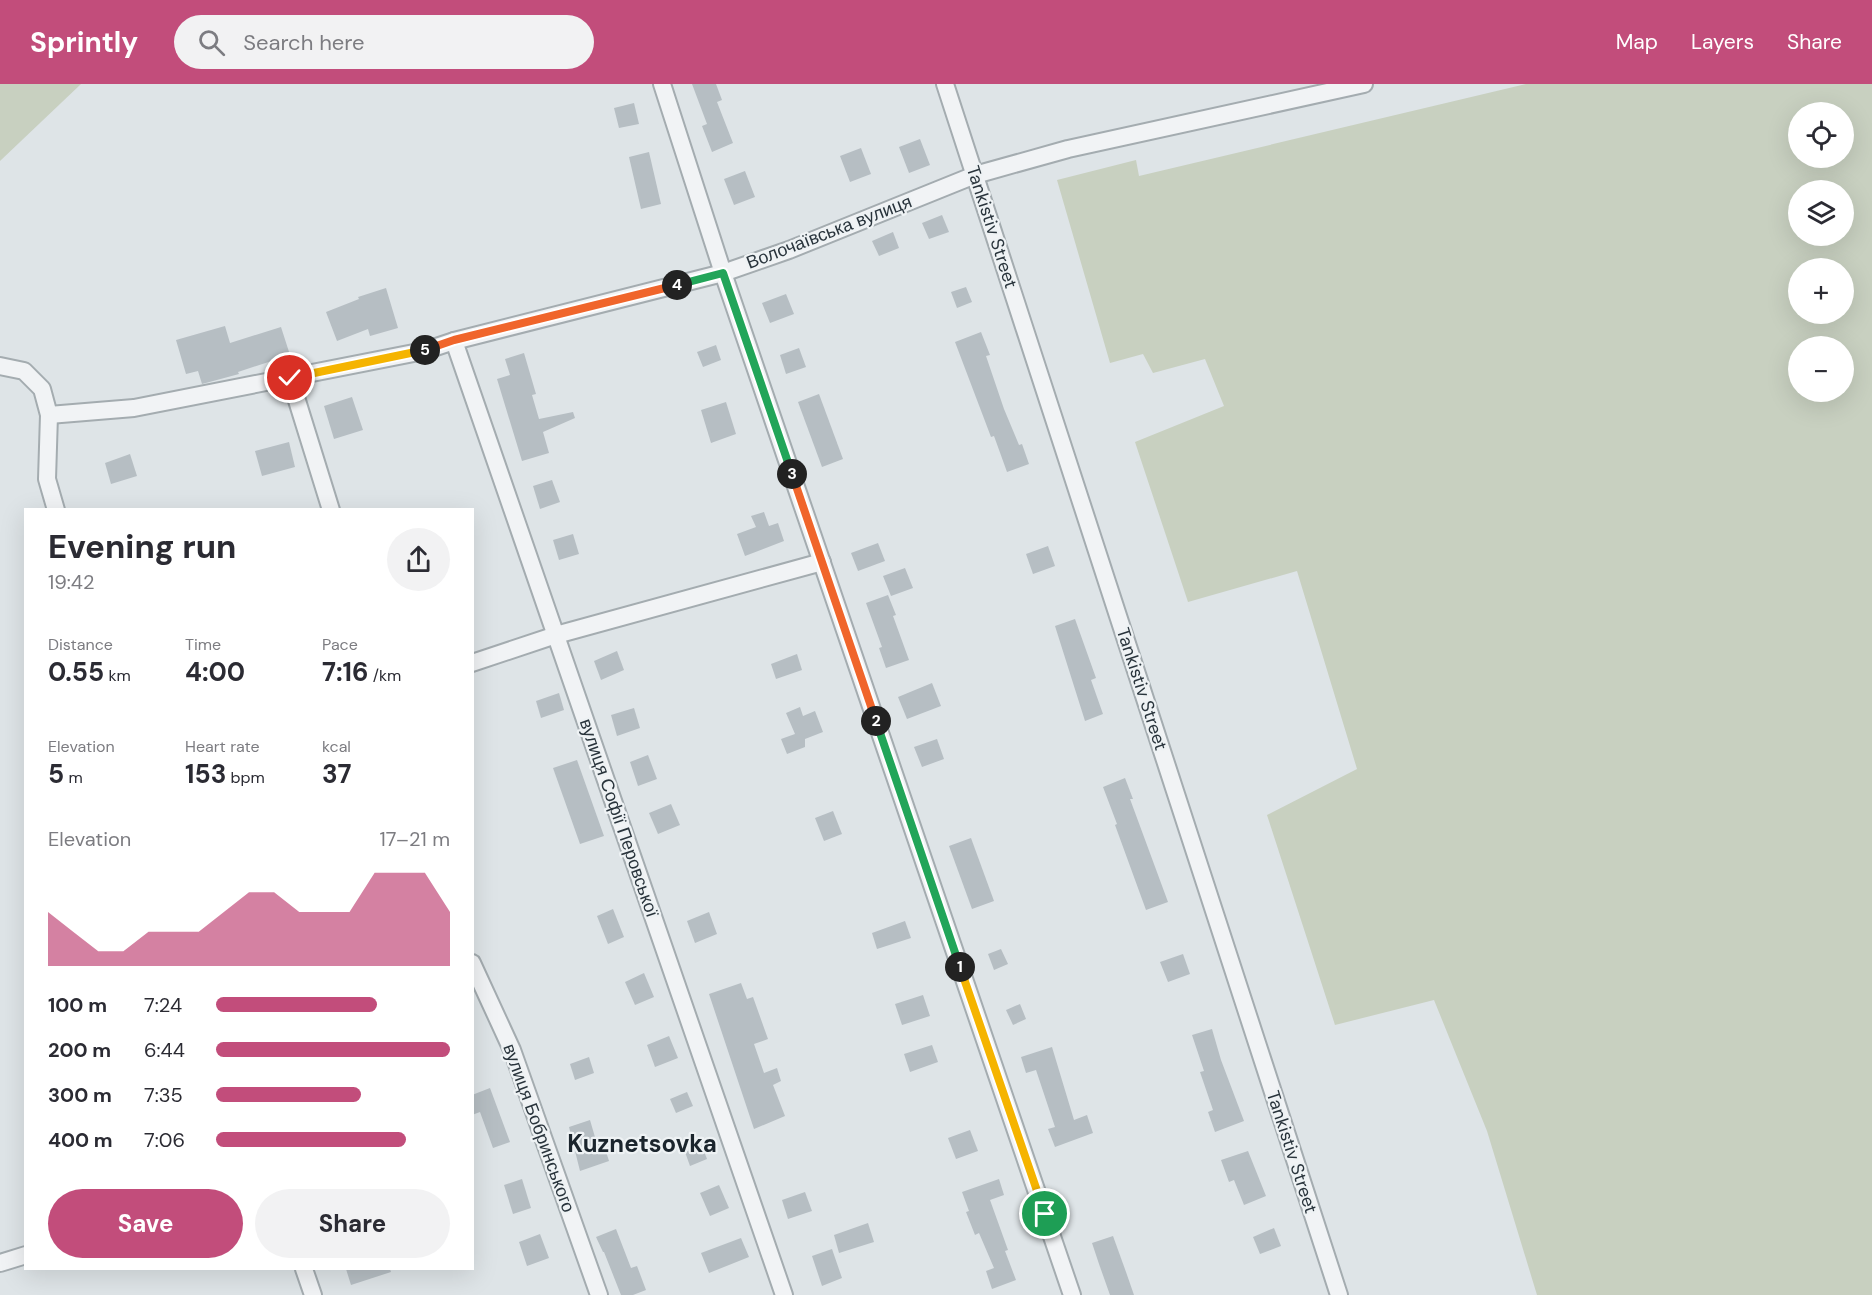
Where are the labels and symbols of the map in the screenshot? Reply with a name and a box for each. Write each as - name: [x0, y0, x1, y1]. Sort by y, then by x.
- street label: Tankistiv Street: [961, 163, 1023, 291]
- street label: Волочаївська вулиця: [743, 189, 915, 275]
- pin: 4: [662, 270, 692, 300]
- pin: 5: [410, 335, 440, 365]
- pin: [264, 352, 315, 403]
- pin: 3: [777, 459, 807, 489]
- street label: Tankistiv Street: [1111, 625, 1173, 753]
- pin: 2: [861, 706, 891, 736]
- street label: вулиця Софії Перовської: [574, 715, 664, 921]
- pin: 1: [945, 952, 975, 982]
- street label: вулиця Бобринського: [497, 1040, 581, 1216]
- street label: Tankistiv Street: [1261, 1088, 1323, 1216]
- district label: Kuznetsovka: [567, 1128, 717, 1159]
- pin: [1019, 1188, 1070, 1239]

